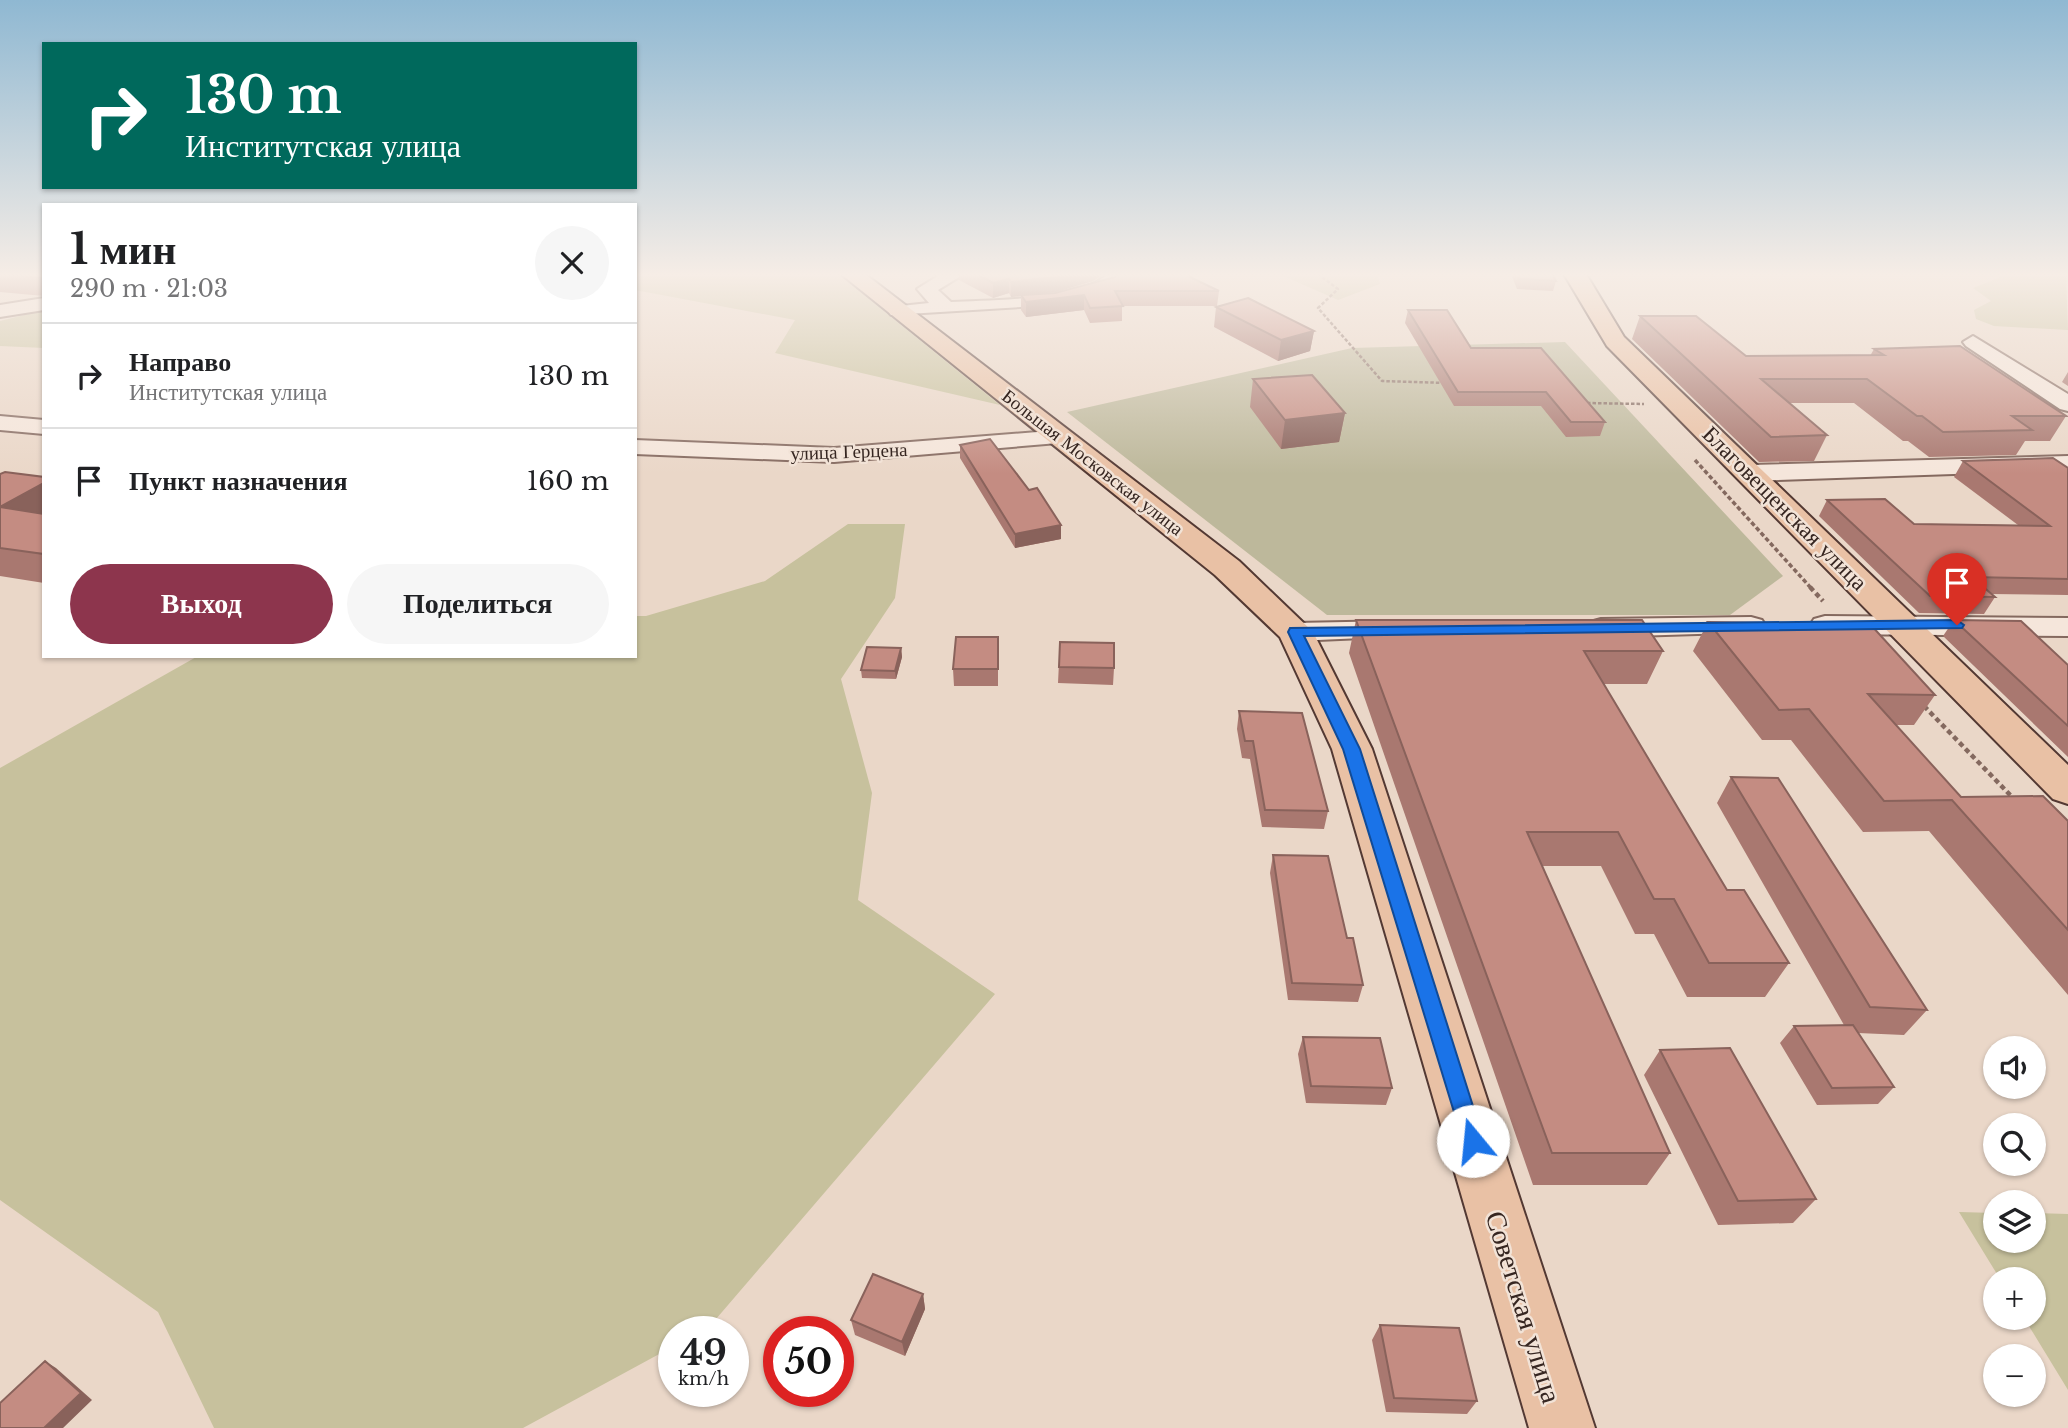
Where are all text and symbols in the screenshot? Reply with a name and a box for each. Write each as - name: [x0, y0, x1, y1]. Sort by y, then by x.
- text: 130 m: [185, 65, 342, 126]
- icon: right: [70, 70, 161, 161]
- text: Институтская улица: [185, 126, 461, 166]
- text: 1 мин: [70, 223, 177, 275]
- button: close: [535, 226, 609, 300]
- text: 290 m · 21:03: [70, 275, 228, 303]
- text: Направо: [129, 346, 231, 378]
- icon: right: [70, 357, 108, 395]
- text: 130 m: [527, 360, 609, 392]
- text: Институтская улица: [129, 378, 327, 406]
- street label: Большая Московская улица: [997, 384, 1188, 541]
- street label: Благовещенская улица: [1697, 420, 1873, 596]
- street label: улица Герцена: [790, 438, 908, 465]
- icon: arrive: [70, 462, 108, 500]
- text: Пункт назначения: [129, 465, 347, 497]
- text: 160 m: [527, 465, 609, 497]
- pin: [1927, 553, 1987, 625]
- button: Выход: [70, 564, 333, 644]
- button: Поделиться: [347, 564, 609, 644]
- icon: arrive: [1938, 564, 1976, 602]
- map controls: [1983, 1036, 2046, 1407]
- button: sound: [1983, 1036, 2046, 1099]
- position arrow: [1436, 1104, 1510, 1178]
- button: search: [1983, 1113, 2046, 1176]
- button: layers: [1983, 1190, 2046, 1253]
- street label: Советская улица: [1478, 1207, 1569, 1408]
- button: +: [1983, 1267, 2046, 1330]
- speed limit sign: 50: [763, 1316, 854, 1407]
- text: 49: [680, 1331, 727, 1374]
- button: −: [1983, 1344, 2046, 1407]
- text: km/h: [678, 1368, 729, 1390]

